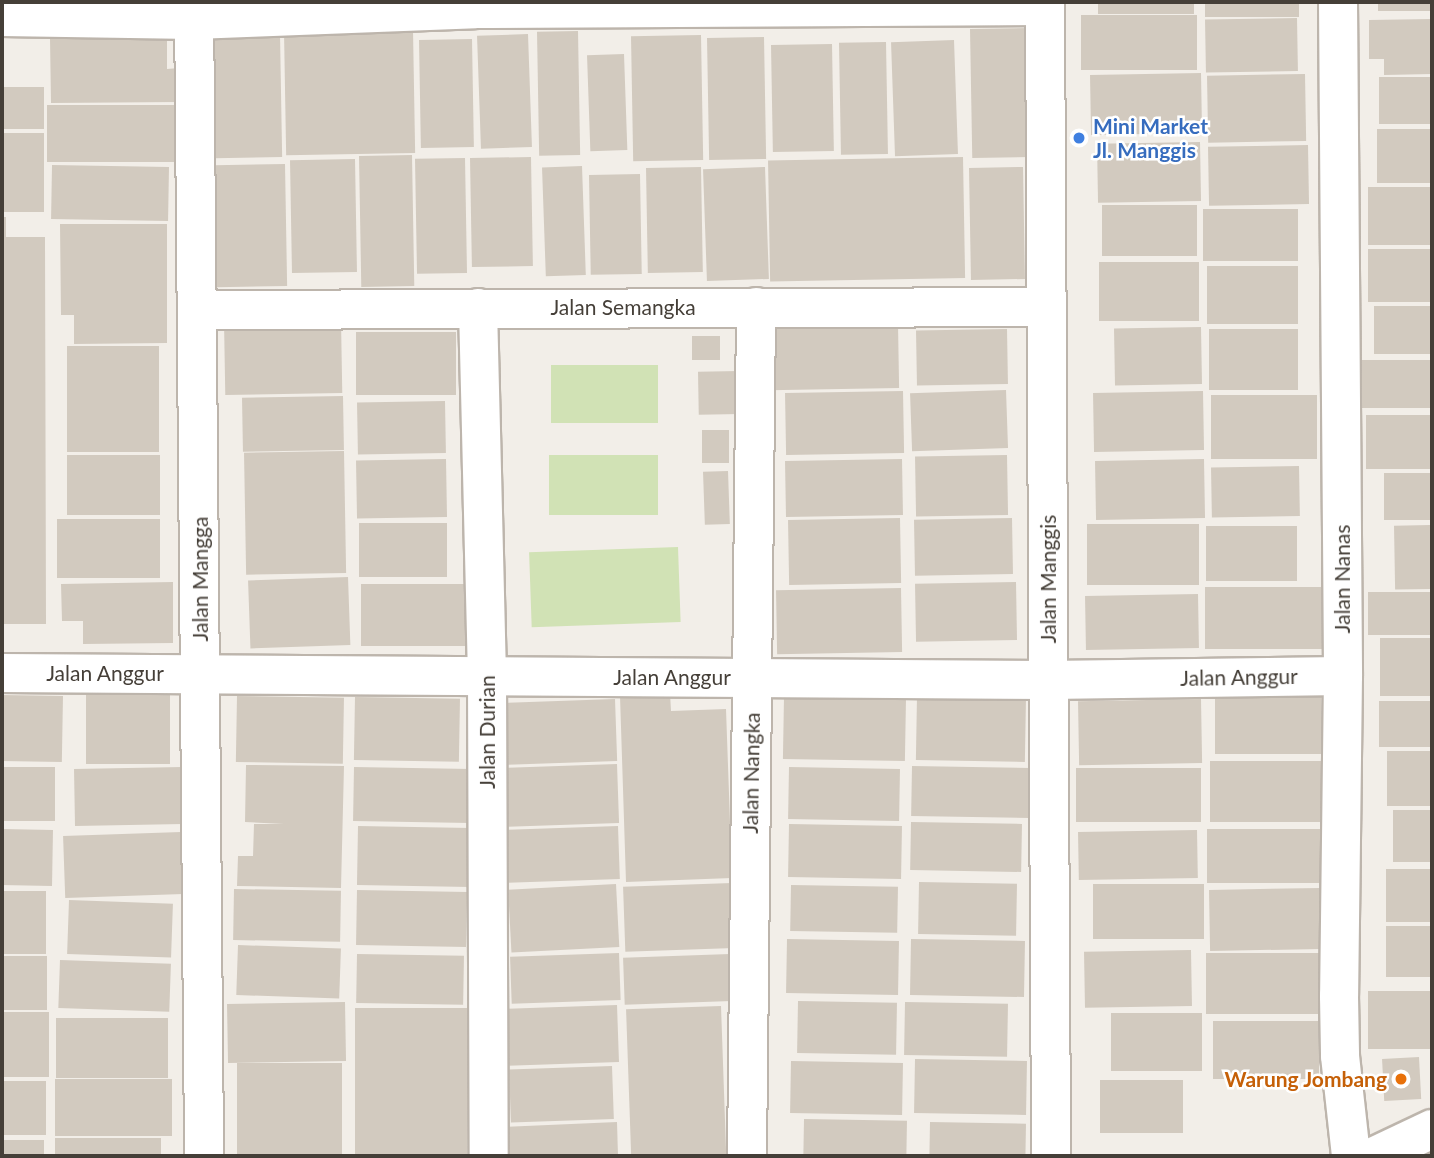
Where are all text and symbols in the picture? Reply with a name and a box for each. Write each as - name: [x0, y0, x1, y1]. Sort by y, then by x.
- place label: Mini Market Jl. Manggis: [1093, 113, 1208, 163]
- marker: Mini Market Jl. Manggis: [1071, 130, 1087, 146]
- street label: Jalan Semangka: [550, 294, 696, 320]
- street label: Jalan Manggis: [1035, 515, 1061, 643]
- street label: Jalan Mangga: [187, 517, 213, 641]
- street label: Jalan Nanas: [1329, 525, 1355, 633]
- street label: Jalan Anggur: [46, 660, 164, 686]
- street label: Jalan Anggur: [1180, 663, 1298, 691]
- street label: Jalan Anggur: [613, 664, 731, 690]
- street label: Jalan Durian: [474, 675, 500, 789]
- street label: Jalan Nangka: [737, 712, 765, 834]
- place label: Warung Jombang: [1224, 1066, 1387, 1092]
- marker: Warung Jombang: [1393, 1071, 1409, 1087]

